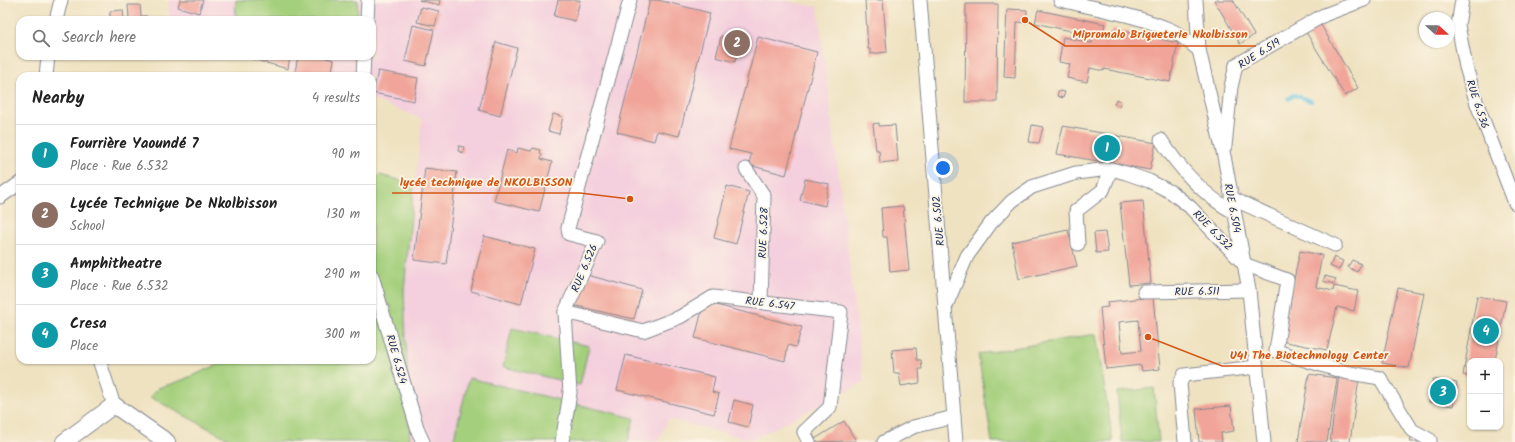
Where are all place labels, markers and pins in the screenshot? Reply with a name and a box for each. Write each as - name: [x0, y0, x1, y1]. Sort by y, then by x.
- callout: Mipromalo Briqueterie Nkolbisson: [1065, 22, 1256, 46]
- pin: 2: [724, 28, 750, 58]
- pin: 1: [1094, 133, 1120, 163]
- callout: lycée technique de NKOLBISSON: [392, 169, 580, 193]
- pin: 4: [1473, 316, 1499, 346]
- callout: U41 The Biotechnology Center: [1222, 342, 1396, 366]
- pin: 3: [1430, 377, 1456, 407]

